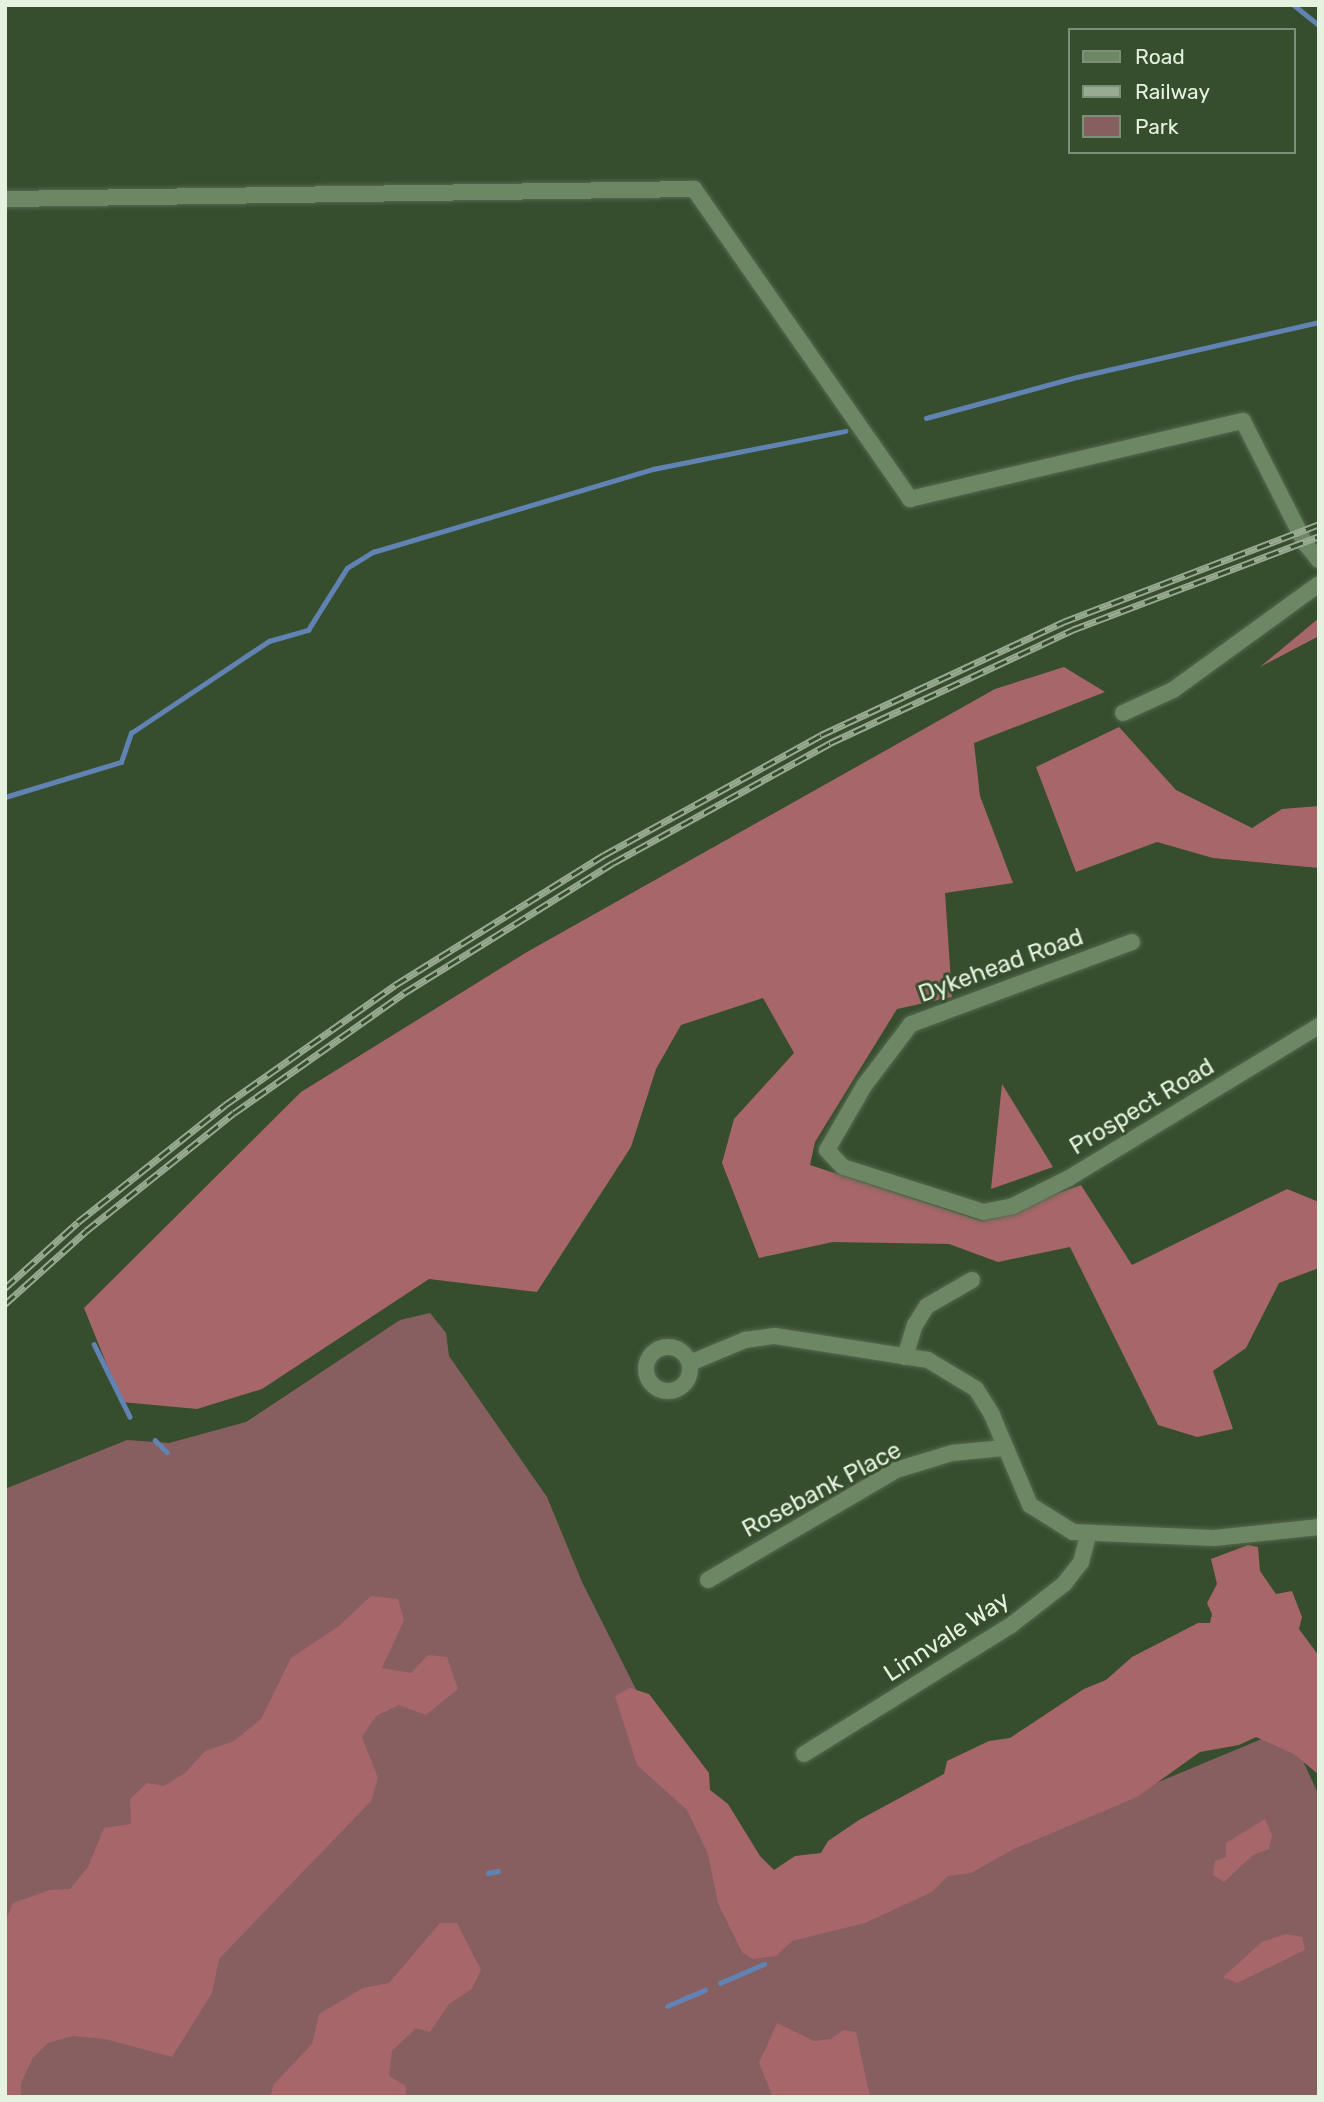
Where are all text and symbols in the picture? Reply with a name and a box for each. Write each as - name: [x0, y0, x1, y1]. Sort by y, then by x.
- legend: [1068, 28, 1296, 154]
- text: Road: [1135, 44, 1185, 69]
- text: Railway: [1135, 79, 1210, 104]
- text: Park: [1135, 114, 1179, 139]
- street label: Dykehead Road: [915, 923, 1087, 1009]
- street label: Prospect Road: [1065, 1053, 1219, 1161]
- street label: Rosebank Place: [737, 1436, 907, 1544]
- street label: Linnvale Way: [879, 1586, 1015, 1688]

